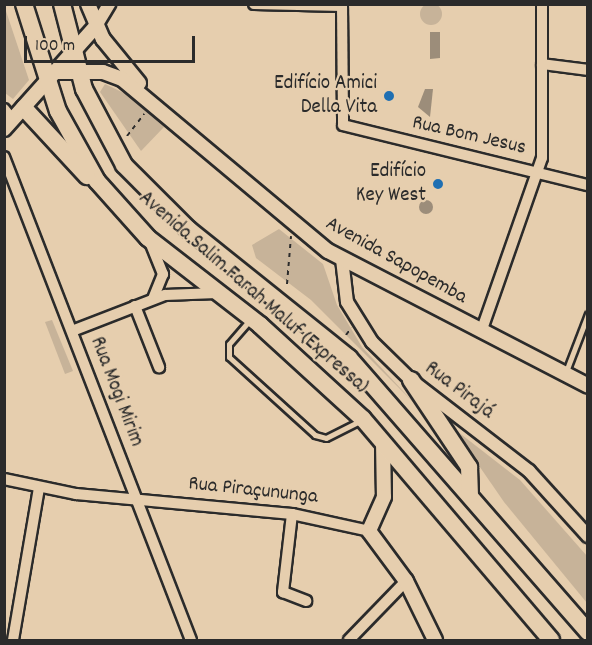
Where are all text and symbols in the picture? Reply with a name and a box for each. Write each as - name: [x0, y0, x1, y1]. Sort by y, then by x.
- scale bar: [27, 24, 198, 62]
- text: 100 m: [35, 34, 75, 59]
- place label: Edifício Amici Della Vita: [274, 71, 377, 121]
- marker: Edifício Amici Della Vita: [382, 89, 396, 103]
- street label: Rua Bom Jesus: [410, 111, 528, 161]
- place label: Edifício Key West: [356, 159, 426, 209]
- marker: Edifício Key West: [431, 177, 445, 191]
- street label: Avenida Salim Farah Maluf (Expressa): [133, 186, 373, 400]
- street label: Avenida Sapopemba: [321, 212, 471, 310]
- street label: Rua Mogi Mirim: [84, 334, 148, 450]
- street label: Rua Pirajá: [419, 357, 499, 425]
- street label: Rua Piraçununga: [187, 472, 319, 510]

